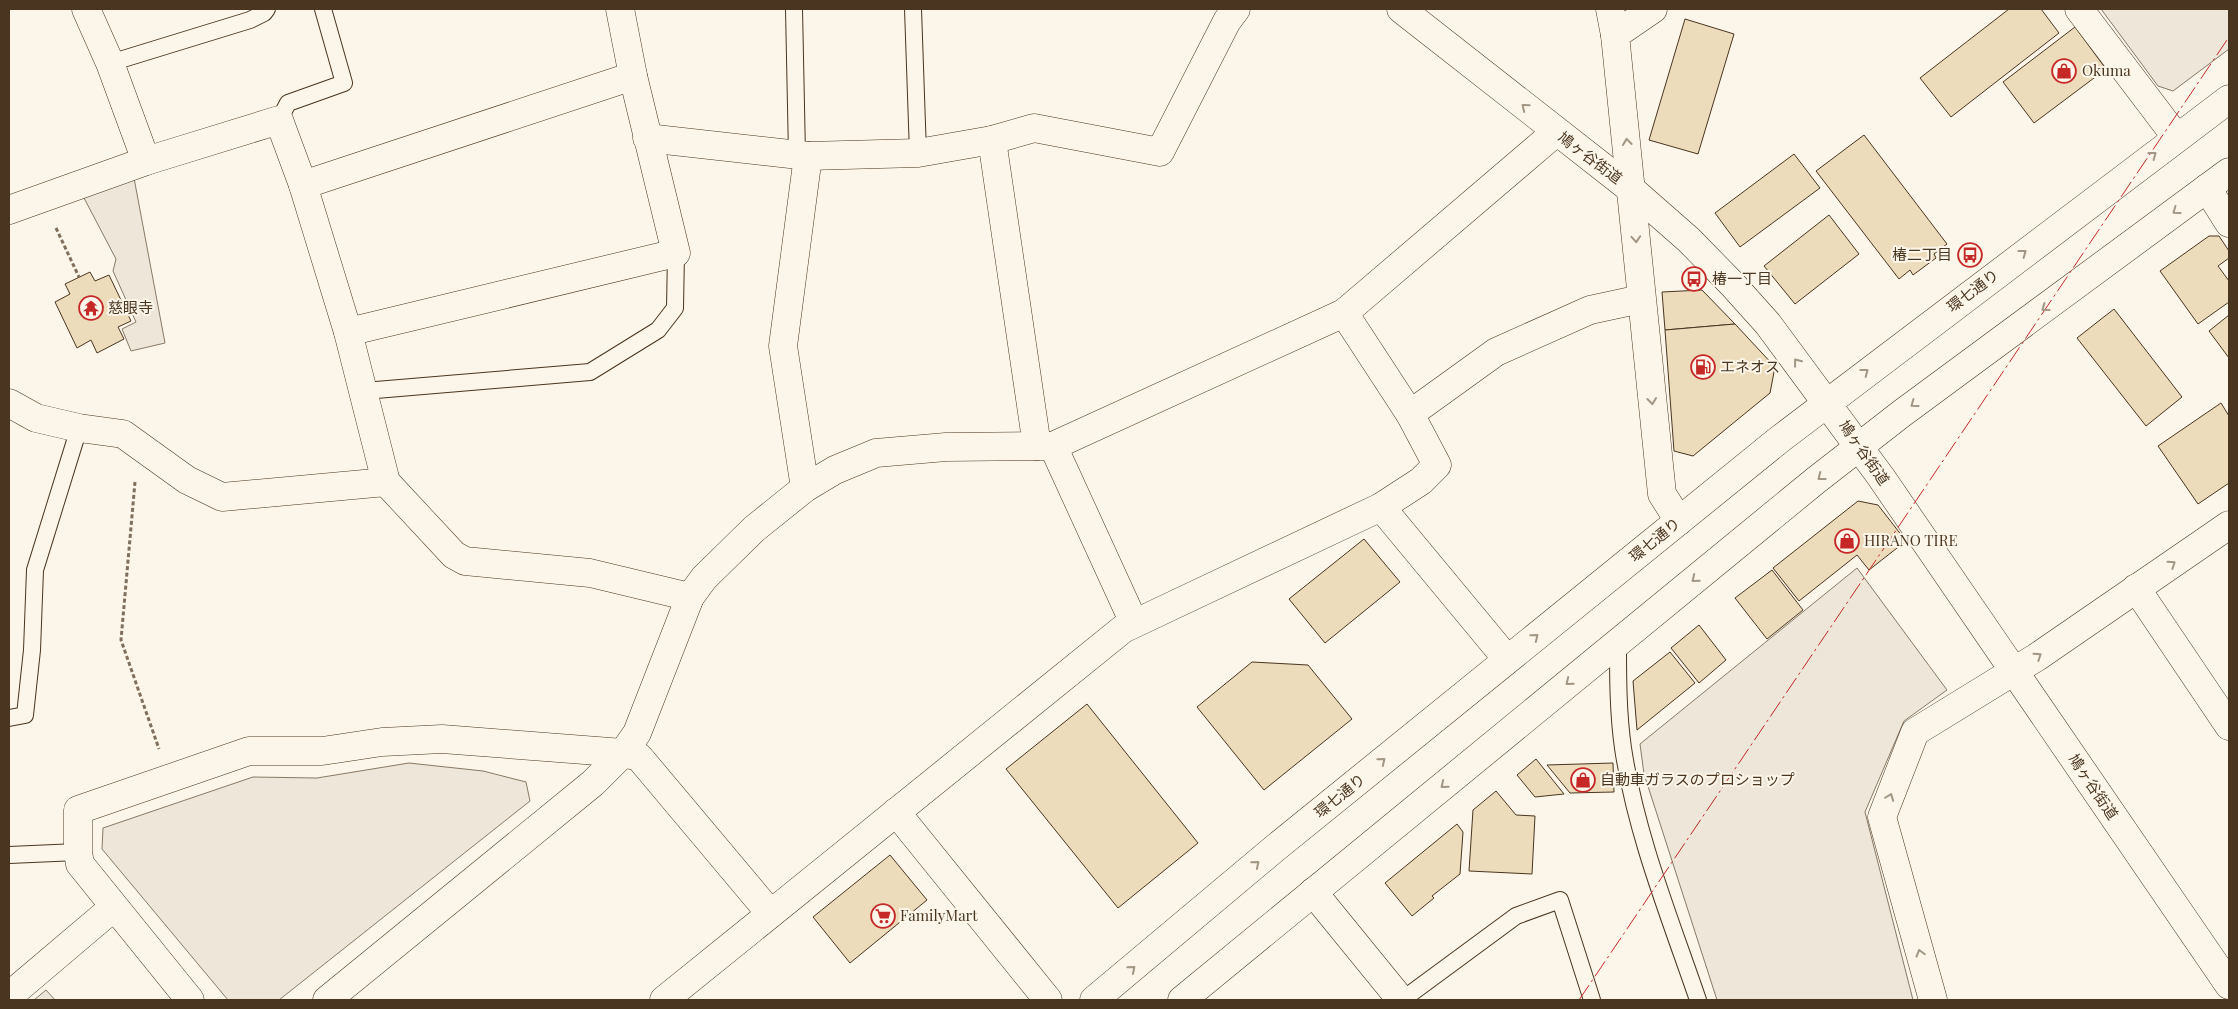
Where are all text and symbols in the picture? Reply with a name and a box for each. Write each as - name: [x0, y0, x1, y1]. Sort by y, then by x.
- shop icon: Okuma: [2051, 58, 2077, 84]
- place label: Okuma: [2082, 60, 2131, 80]
- one-way arrow: [1521, 103, 1530, 112]
- street label: 鳩ヶ谷街道: [1555, 127, 1627, 188]
- one-way arrow: [1622, 137, 1633, 145]
- one-way arrow: [2147, 153, 2156, 161]
- one-way arrow: [2173, 206, 2182, 214]
- one-way arrow: [1631, 235, 1642, 243]
- bus stop icon: 椿二丁目: [1957, 242, 1983, 268]
- place label: 椿二丁目: [1892, 244, 1952, 264]
- one-way arrow: [2017, 250, 2027, 259]
- street label: 環七通り: [1942, 264, 2002, 316]
- bus stop icon: 椿一丁目: [1681, 266, 1707, 292]
- place label: 椿一丁目: [1712, 268, 1772, 288]
- temple icon: 慈眼寺: [78, 295, 104, 321]
- place label: 慈眼寺: [108, 297, 153, 317]
- one-way arrow: [2041, 302, 2051, 311]
- fuel station icon: エネオス: [1690, 354, 1716, 380]
- place label: エネオス: [1720, 356, 1780, 376]
- one-way arrow: [1795, 359, 1803, 368]
- one-way arrow: [1859, 369, 1869, 378]
- one-way arrow: [1646, 397, 1657, 405]
- one-way arrow: [1911, 399, 1920, 407]
- street label: 鳩ヶ谷街道: [1835, 416, 1895, 489]
- one-way arrow: [1818, 471, 1827, 479]
- street label: 環七通り: [1625, 513, 1684, 566]
- shop icon: HIRANO TIRE: [1834, 528, 1860, 554]
- place label: HIRANO TIRE: [1864, 530, 1958, 550]
- one-way arrow: [2166, 560, 2175, 570]
- one-way arrow: [1692, 574, 1701, 582]
- one-way arrow: [1529, 634, 1538, 642]
- one-way arrow: [2032, 653, 2042, 662]
- one-way arrow: [1566, 676, 1575, 685]
- street label: 鳩ヶ谷街道: [2065, 750, 2123, 823]
- one-way arrow: [1376, 759, 1385, 767]
- shop icon: 自動車ガラスのプロショップ: [1570, 767, 1596, 793]
- street label: 環七通り: [1310, 769, 1369, 822]
- place label: 自動車ガラスのプロショップ: [1600, 769, 1795, 789]
- one-way arrow: [1440, 780, 1449, 789]
- one-way arrow: [1884, 794, 1894, 802]
- one-way arrow: [1251, 861, 1260, 870]
- supermarket icon: FamilyMart: [870, 903, 896, 929]
- place label: FamilyMart: [900, 905, 978, 925]
- one-way arrow: [1916, 950, 1926, 958]
- one-way arrow: [1126, 966, 1135, 975]

